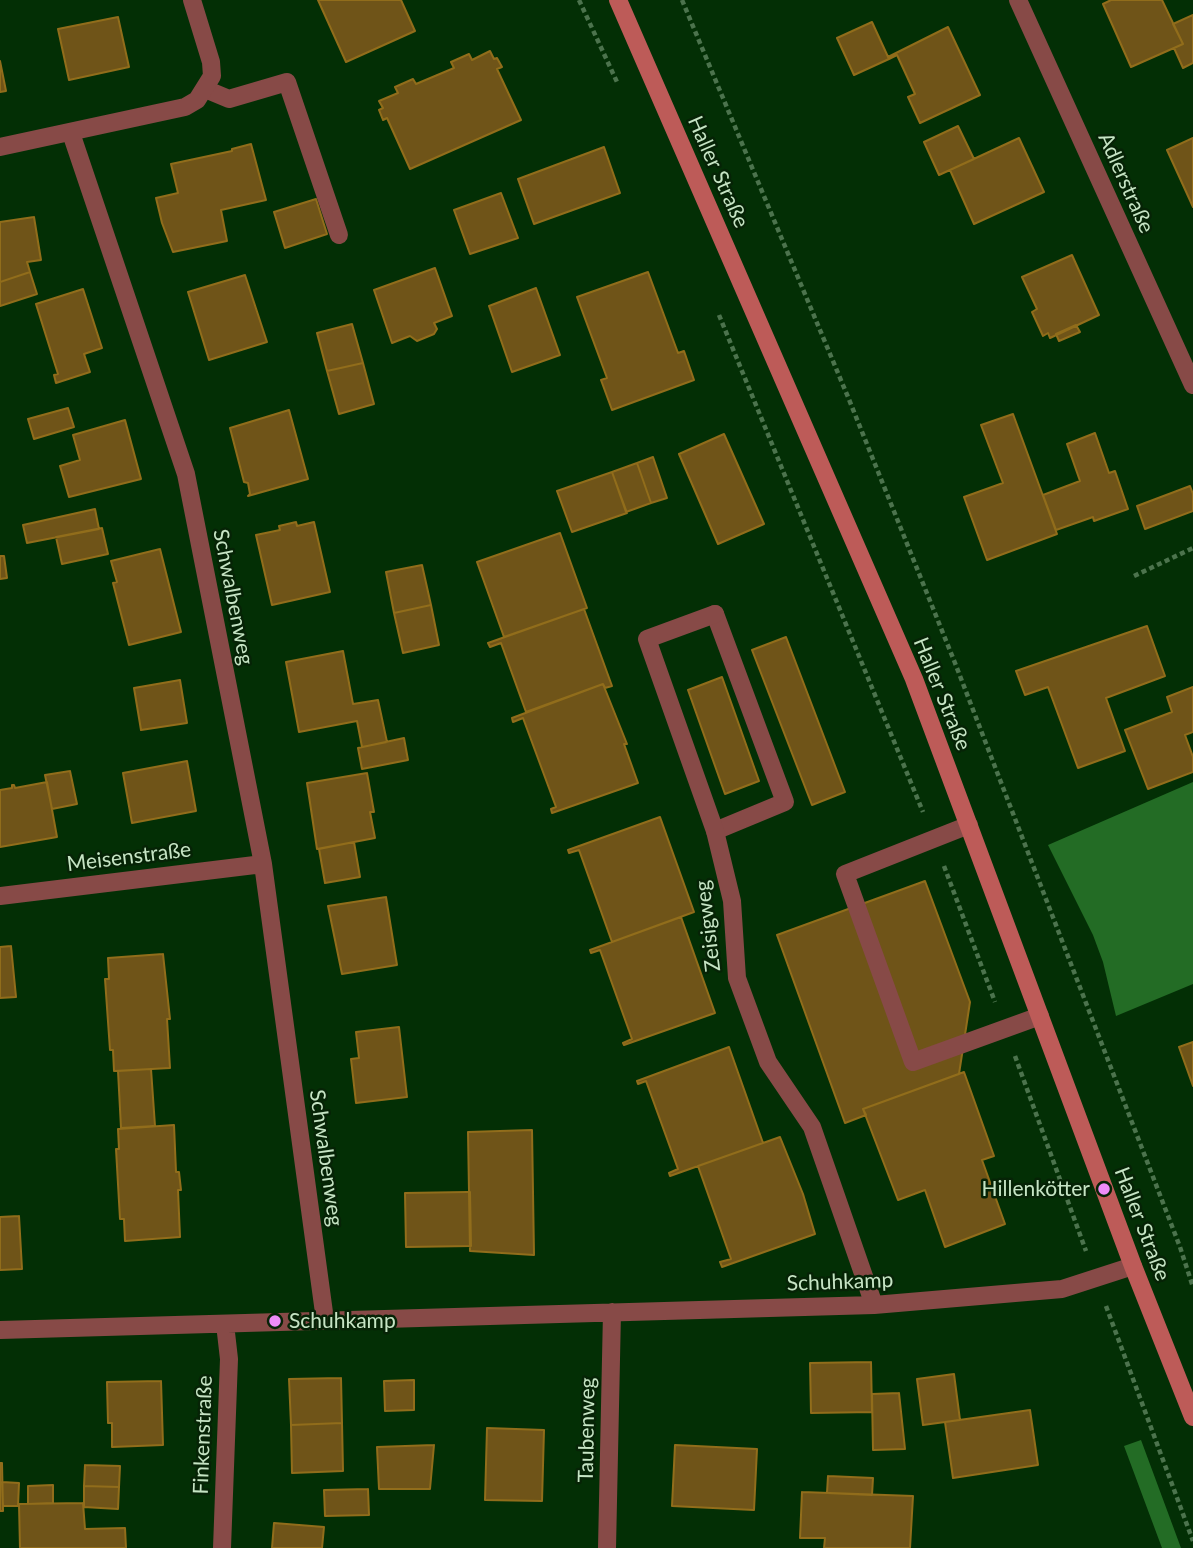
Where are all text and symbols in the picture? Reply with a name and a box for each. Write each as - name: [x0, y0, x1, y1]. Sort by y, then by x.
- street label: Haller Straße: [682, 112, 754, 232]
- street label: Adlerstraße: [1093, 129, 1159, 237]
- street label: Schwalbenweg: [207, 527, 259, 667]
- street label: Haller Straße: [908, 634, 976, 754]
- street label: Meisenstraße: [65, 837, 193, 877]
- street label: Zeisigweg: [690, 879, 726, 973]
- street label: Schwalbenweg: [304, 1088, 348, 1228]
- street label: Haller Straße: [1109, 1164, 1175, 1284]
- place label: Hillenkötter: [982, 1176, 1090, 1202]
- marker: Hillenkötter: [1096, 1181, 1112, 1197]
- street label: Schuhkamp: [786, 1268, 894, 1296]
- place label: Schuhkamp: [289, 1308, 396, 1334]
- marker: Schuhkamp: [267, 1313, 283, 1329]
- street label: Finkenstraße: [188, 1375, 218, 1495]
- street label: Taubenweg: [573, 1377, 601, 1483]

